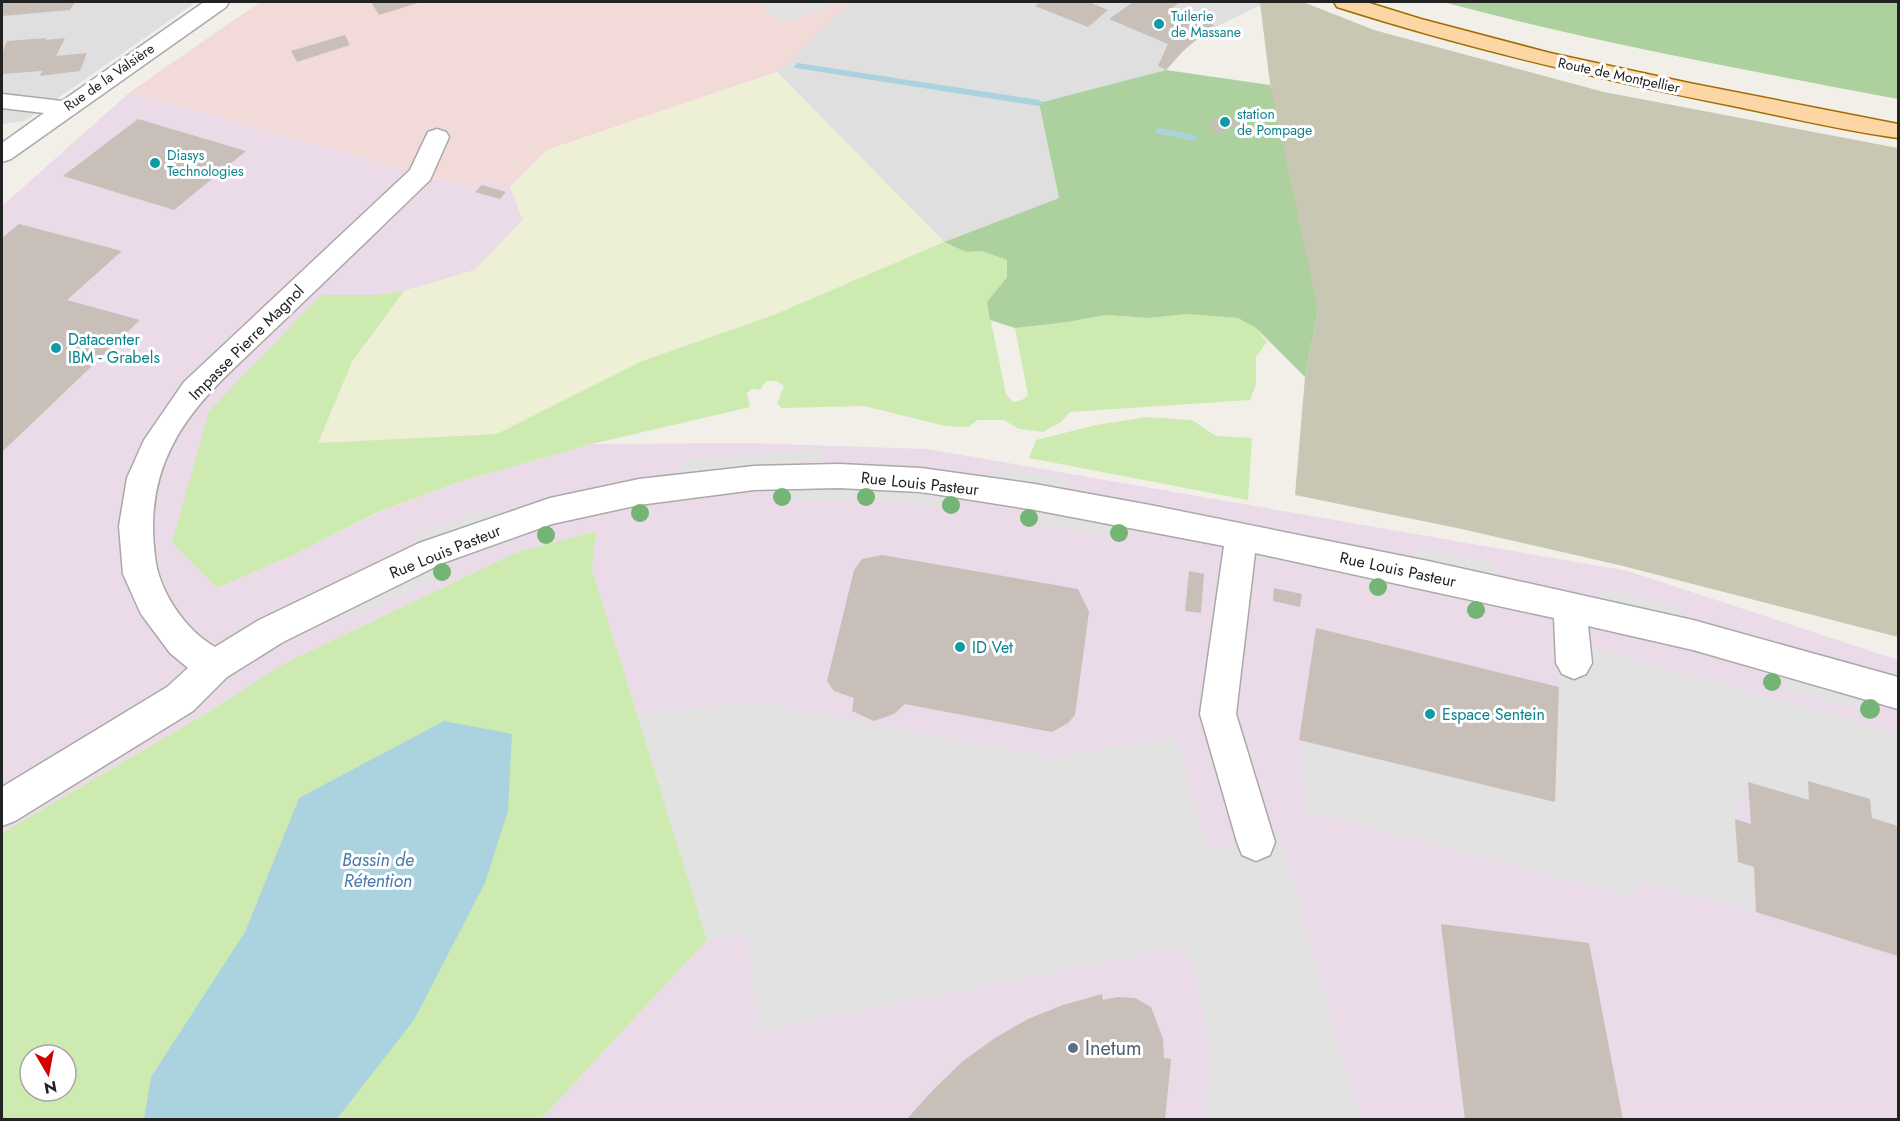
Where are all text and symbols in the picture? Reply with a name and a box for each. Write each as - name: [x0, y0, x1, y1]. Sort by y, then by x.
- place label: Tuilerie de Massane: [1171, 6, 1241, 42]
- marker: Tuilerie de Massane: [1152, 17, 1166, 31]
- street label: Rue de la Valsière: [60, 38, 158, 116]
- street label: Route de Montpellier: [1556, 52, 1682, 98]
- place label: station de Pompage: [1237, 104, 1312, 140]
- marker: station de Pompage: [1218, 115, 1232, 129]
- place label: Diasys Technologies: [167, 145, 244, 181]
- marker: Diasys Technologies: [148, 156, 162, 170]
- street label: Impasse Pierre Magnol: [184, 280, 309, 405]
- place label: Datacenter IBM - Grabels: [68, 328, 160, 369]
- marker: Datacenter IBM - Grabels: [49, 341, 63, 355]
- street label: Rue Louis Pasteur: [860, 466, 981, 501]
- street label: Rue Louis Pasteur: [386, 518, 505, 584]
- street label: Rue Louis Pasteur: [1338, 546, 1459, 593]
- place label: ID Vet: [972, 636, 1013, 659]
- marker: ID Vet: [953, 640, 967, 654]
- place label: Espace Sentein: [1442, 703, 1545, 726]
- marker: Espace Sentein: [1423, 707, 1437, 721]
- water label: Bassin de Rétention: [342, 847, 414, 894]
- place label: Inetum: [1085, 1034, 1142, 1063]
- marker: Inetum: [1066, 1041, 1080, 1055]
- north arrow: [18, 1043, 78, 1103]
- text: N: [42, 1075, 59, 1100]

